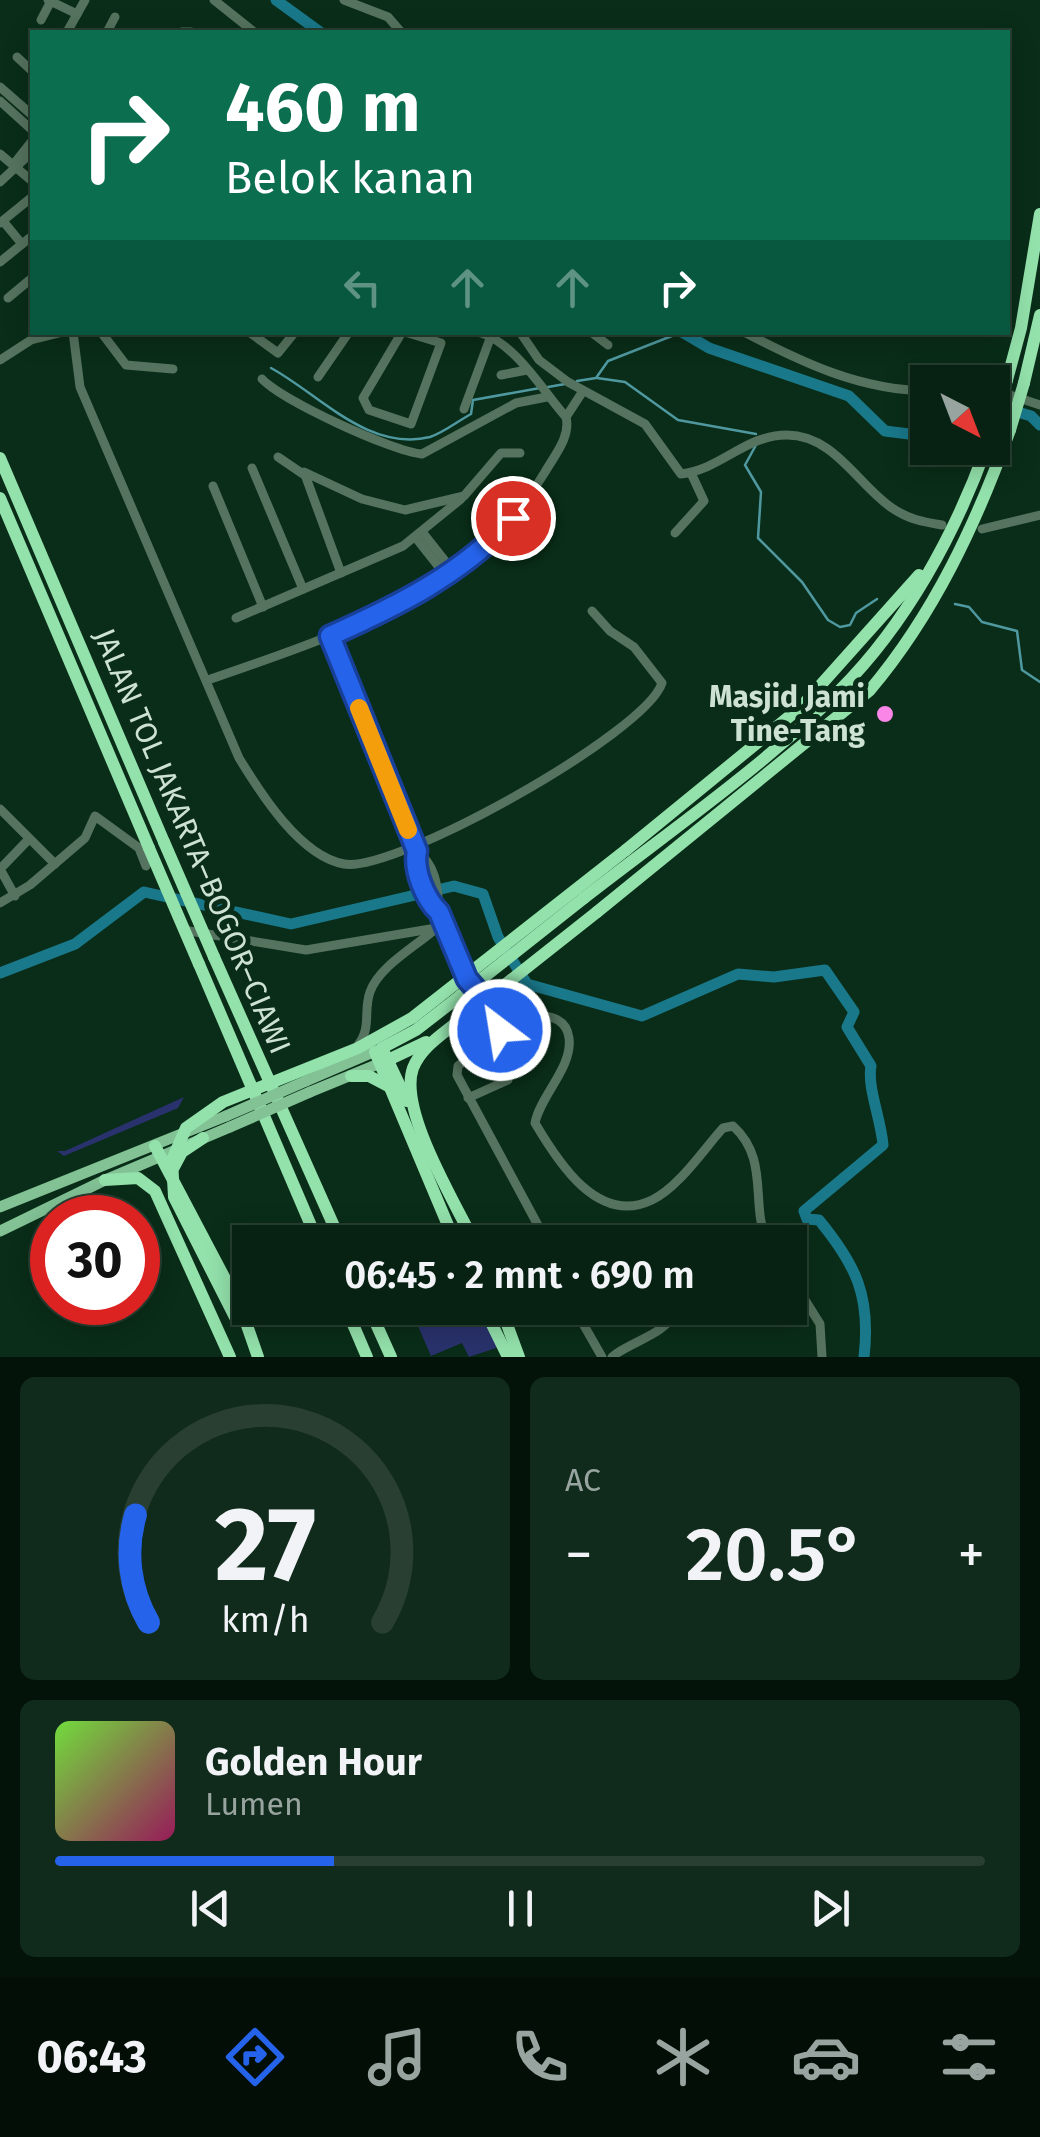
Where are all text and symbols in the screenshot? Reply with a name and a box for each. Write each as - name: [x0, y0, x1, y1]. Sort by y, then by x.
- text: 460 m: [225, 66, 421, 150]
- icon: right: [60, 70, 190, 200]
- text: Belok kanan: [225, 151, 475, 205]
- icon: left: [335, 260, 390, 315]
- icon: ahead: [440, 260, 495, 315]
- icon: ahead: [545, 260, 600, 315]
- icon: right: [650, 260, 705, 315]
- north arrow: [910, 365, 1010, 465]
- map controls: [910, 365, 1010, 465]
- pin: [471, 476, 556, 561]
- icon: arrive: [486, 491, 541, 546]
- street label: JALAN TOL JAKARTA–BOGOR–CIAWI: [86, 623, 298, 1059]
- place label: Masjid Jami Tine-Tang: [709, 679, 865, 749]
- marker: Masjid Jami Tine-Tang: [874, 703, 896, 725]
- position arrow: [448, 978, 552, 1082]
- speed limit sign: 30: [30, 1195, 160, 1325]
- text: 06:45 · 2 mnt · 690 m: [344, 1252, 695, 1298]
- text: AC: [565, 1461, 601, 1499]
- text: 27: [214, 1483, 316, 1608]
- text: 20.5°: [686, 1510, 864, 1600]
- text: −: [565, 1522, 593, 1588]
- text: +: [958, 1522, 985, 1588]
- text: km/h: [221, 1599, 309, 1641]
- text: Golden Hour: [205, 1739, 422, 1785]
- text: Lumen: [205, 1785, 303, 1823]
- icon: previous: [183, 1881, 238, 1936]
- icon: pause: [493, 1881, 548, 1936]
- icon: next: [803, 1881, 858, 1936]
- icon: directions: [220, 2022, 290, 2092]
- icon: music: [362, 2022, 432, 2092]
- icon: phone: [505, 2022, 575, 2092]
- icon: climate: [648, 2022, 718, 2092]
- icon: car: [791, 2022, 861, 2092]
- icon: filters: [934, 2022, 1004, 2092]
- text: 06:43: [36, 2030, 147, 2084]

